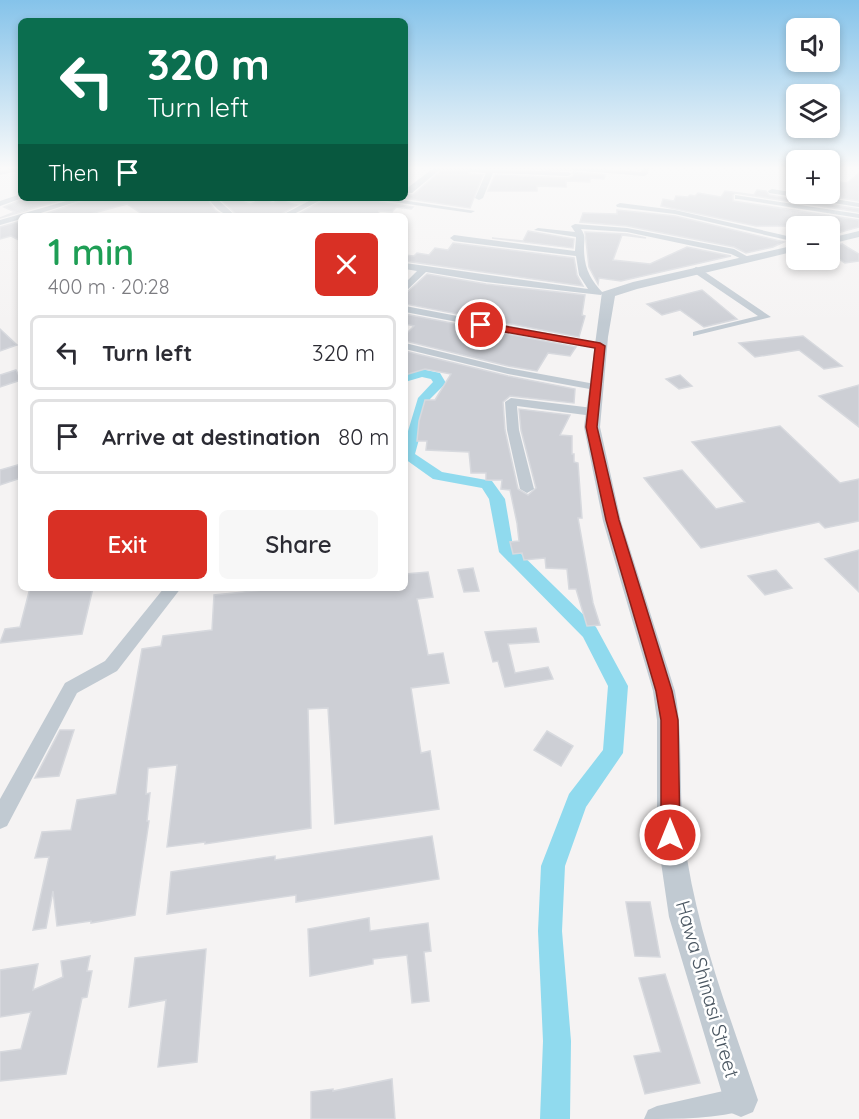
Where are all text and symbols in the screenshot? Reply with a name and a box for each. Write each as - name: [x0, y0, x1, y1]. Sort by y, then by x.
- map controls: [786, 18, 840, 270]
- button: sound: [786, 18, 840, 72]
- text: 320 m: [147, 38, 270, 91]
- icon: left: [48, 42, 126, 120]
- button: layers: [786, 84, 840, 138]
- text: Turn left: [147, 90, 249, 124]
- button: +: [786, 150, 840, 204]
- icon: arrive: [111, 156, 144, 189]
- text: Then: [48, 159, 99, 187]
- button: −: [786, 216, 840, 270]
- text: 1 min: [48, 229, 134, 274]
- button: close: [315, 233, 378, 296]
- text: 400 m · 20:28: [48, 274, 169, 299]
- pin: [455, 299, 506, 350]
- icon: arrive: [464, 308, 497, 341]
- icon: left: [51, 336, 84, 369]
- text: Turn left: [102, 339, 192, 367]
- text: 320 m: [312, 339, 375, 367]
- icon: arrive: [51, 420, 84, 453]
- text: Arrive at destination: [102, 423, 320, 451]
- text: 80 m: [338, 423, 389, 451]
- button: Exit: [48, 510, 207, 579]
- button: Share: [219, 510, 378, 579]
- position arrow: [638, 803, 702, 867]
- street label: Hawa Shinasi Street: [671, 897, 745, 1081]

